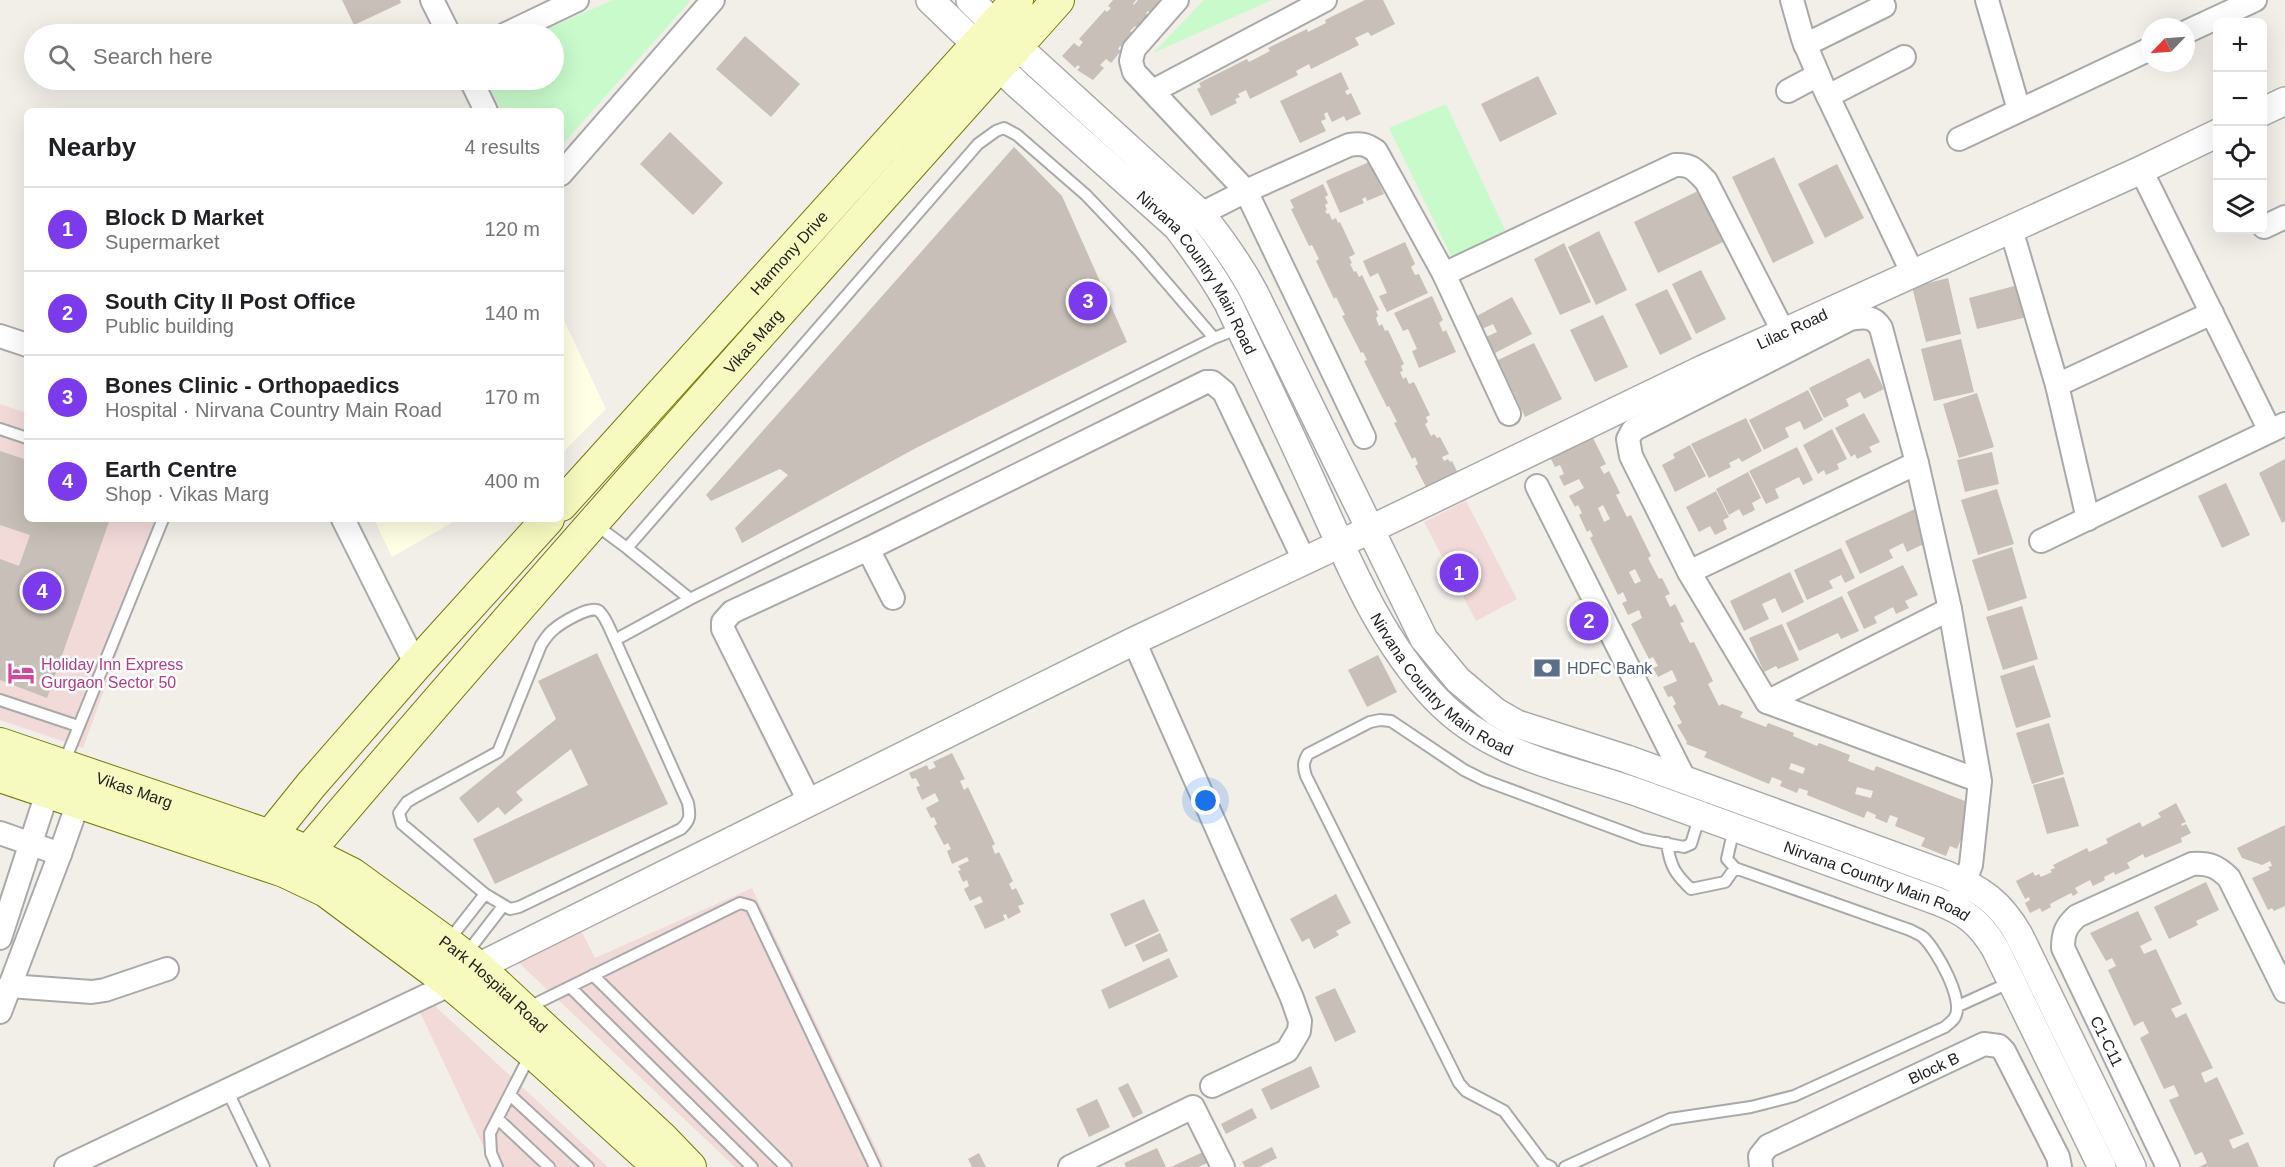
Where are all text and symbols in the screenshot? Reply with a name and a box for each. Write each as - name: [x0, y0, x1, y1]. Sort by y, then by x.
- north arrow: [2141, 18, 2195, 72]
- map controls: [2213, 18, 2267, 234]
- button: +: [2213, 18, 2267, 72]
- search box: [24, 24, 564, 90]
- icon: search: [45, 41, 78, 74]
- text: Search here: [93, 44, 213, 69]
- button: −: [2213, 72, 2267, 126]
- button: locate: [2213, 126, 2267, 180]
- text: Nearby: [48, 132, 136, 162]
- text: 4 results: [464, 136, 540, 158]
- button: layers: [2213, 180, 2267, 234]
- street label: Nirvana Country Main Road: [1133, 188, 1259, 357]
- text: Block D Market: [105, 205, 264, 230]
- street label: Harmony Drive: [747, 208, 831, 298]
- text: 1: [62, 218, 73, 240]
- text: 120 m: [484, 218, 540, 240]
- text: Supermarket: [105, 231, 220, 253]
- pin: 3: [1068, 278, 1108, 324]
- text: South City II Post Office: [105, 289, 356, 314]
- text: 2: [62, 302, 73, 324]
- text: 140 m: [484, 302, 540, 324]
- street label: Vikas Marg: [721, 306, 787, 377]
- street label: Lilac Road: [1754, 306, 1830, 352]
- text: Public building: [105, 315, 234, 337]
- text: Bones Clinic - Orthopaedics: [105, 373, 400, 398]
- text: 3: [62, 386, 73, 408]
- text: 170 m: [484, 386, 540, 408]
- text: Hospital · Nirvana Country Main Road: [105, 399, 442, 421]
- text: Earth Centre: [105, 457, 237, 482]
- text: 4: [62, 470, 73, 492]
- text: 400 m: [484, 470, 540, 492]
- text: Shop · Vikas Marg: [105, 483, 269, 505]
- pin: 1: [1440, 550, 1478, 596]
- pin: 4: [22, 568, 62, 614]
- pin: 2: [1570, 598, 1608, 644]
- street label: Nirvana Country Main Road: [1367, 610, 1516, 759]
- bank icon: HDFC Bank: [1532, 653, 1562, 683]
- place label: Holiday Inn Express Gurgaon Sector 50: [41, 656, 183, 691]
- hotel icon: Holiday Inn Express Gurgaon Sector 50: [6, 658, 36, 688]
- place label: HDFC Bank: [1567, 660, 1653, 677]
- street label: Vikas Marg: [94, 769, 175, 811]
- your location: [1191, 786, 1220, 815]
- street label: Nirvana Country Main Road: [1781, 838, 1973, 924]
- street label: Park Hospital Road: [436, 932, 551, 1036]
- street label: C1-C11: [2087, 1013, 2126, 1069]
- street label: Block B: [1906, 1049, 1962, 1088]

